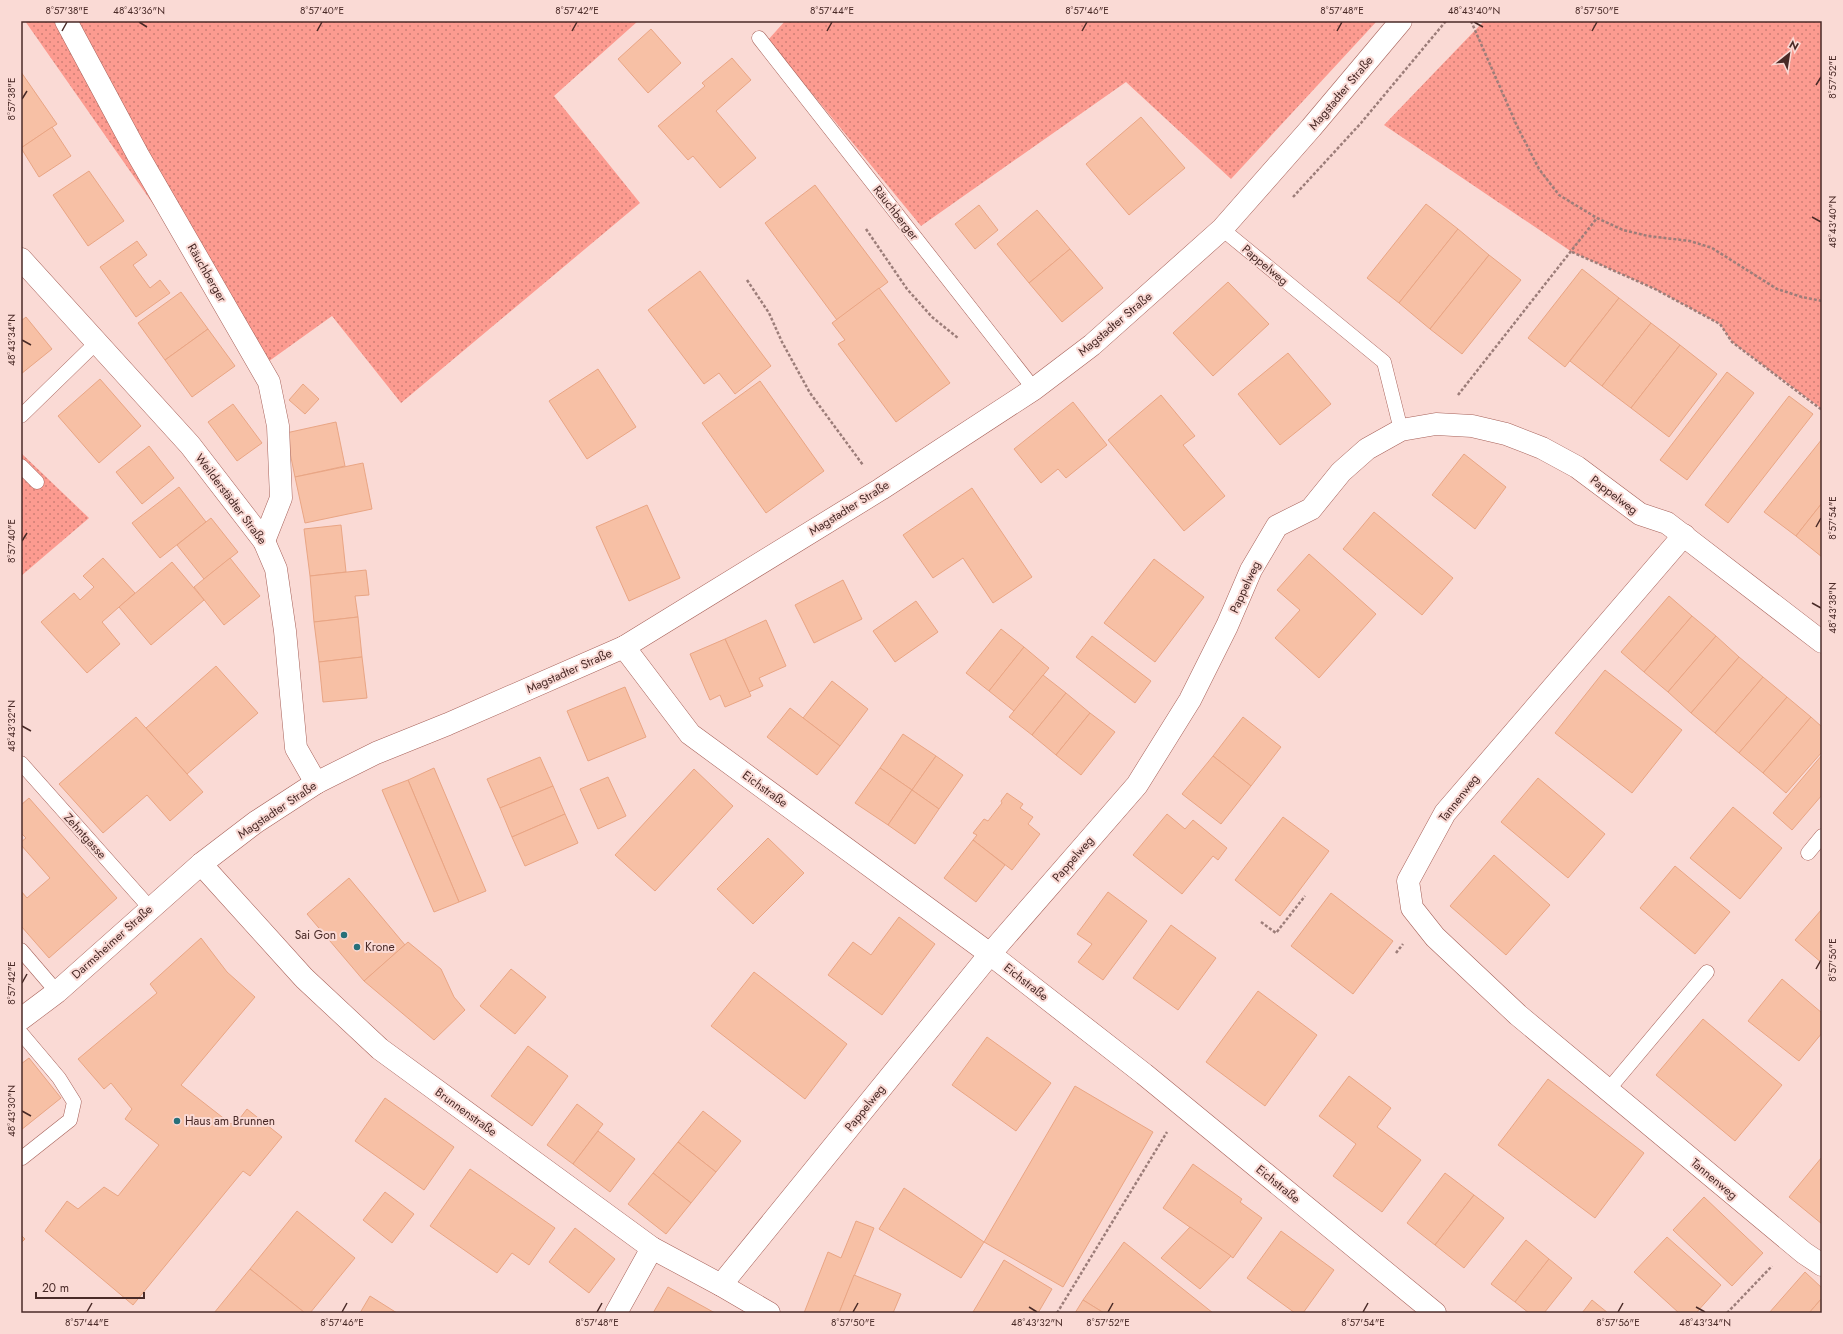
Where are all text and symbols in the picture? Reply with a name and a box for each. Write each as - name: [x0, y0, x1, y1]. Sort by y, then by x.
- text: 8°57'38"E: [45, 3, 89, 18]
- text: 48°43'36"N: [113, 3, 165, 18]
- text: 8°57'40"E: [300, 3, 344, 18]
- text: 8°57'42"E: [555, 3, 599, 18]
- text: 8°57'44"E: [810, 3, 854, 18]
- text: 8°57'46"E: [1065, 3, 1109, 18]
- text: 8°57'48"E: [1320, 3, 1364, 18]
- text: 48°43'40"N: [1448, 3, 1500, 18]
- text: 8°57'50"E: [1575, 3, 1619, 18]
- north arrow: [1769, 34, 1809, 74]
- text: N: [1786, 36, 1802, 54]
- street label: Magstadter Straße: [1305, 52, 1377, 134]
- text: 8°57'52"E: [1825, 55, 1840, 99]
- text: 8°57'38"E: [4, 77, 19, 121]
- street label: Räuchberger: [869, 182, 924, 245]
- text: 48°43'40"N: [1825, 196, 1840, 248]
- street label: Räuchberger: [183, 240, 231, 306]
- street label: Pappelweg: [1238, 240, 1292, 290]
- street label: Magstadter Straße: [1074, 288, 1156, 360]
- text: 48°43'34"N: [4, 314, 19, 366]
- street label: Weilderstädter Straße: [191, 450, 271, 548]
- street label: Pappelweg: [1586, 471, 1642, 519]
- street label: Magstadter Straße: [805, 476, 893, 540]
- text: 8°57'54"E: [1825, 496, 1840, 540]
- text: 8°57'40"E: [4, 519, 19, 563]
- street label: Pappelweg: [1225, 558, 1265, 616]
- text: 48°43'38"N: [1825, 582, 1840, 634]
- street label: Magstadter Straße: [523, 644, 615, 698]
- text: 48°43'32"N: [4, 700, 19, 752]
- street label: Eichstraße: [739, 766, 791, 812]
- street label: Tannenweg: [1435, 770, 1483, 826]
- street label: Magstadter Straße: [234, 777, 320, 843]
- street label: Zehntgasse: [59, 809, 111, 863]
- street label: Pappelweg: [1048, 832, 1098, 886]
- street label: Darmsheimer Straße: [68, 901, 156, 983]
- place label: Sai Gon: [295, 926, 336, 944]
- marker: Sai Gon: [339, 930, 349, 940]
- place label: Krone: [365, 938, 395, 956]
- text: 8°57'56"E: [1825, 938, 1840, 982]
- marker: Krone: [352, 942, 362, 952]
- street label: Eichstraße: [1000, 959, 1052, 1005]
- text: 8°57'42"E: [4, 961, 19, 1005]
- street label: Pappelweg: [841, 1081, 889, 1135]
- street label: Brunnenstraße: [431, 1083, 501, 1141]
- text: 48°43'30"N: [4, 1085, 19, 1137]
- place label: Haus am Brunnen: [185, 1112, 275, 1130]
- marker: Haus am Brunnen: [172, 1116, 182, 1126]
- street label: Tannenweg: [1687, 1154, 1741, 1204]
- street label: Eichstraße: [1252, 1161, 1304, 1207]
- scale bar: [36, 1274, 144, 1300]
- text: 20 m: [42, 1279, 69, 1297]
- text: 8°57'44"E: [65, 1315, 109, 1330]
- text: 8°57'46"E: [320, 1315, 364, 1330]
- text: 8°57'48"E: [575, 1315, 619, 1330]
- text: 8°57'50"E: [831, 1315, 875, 1330]
- text: 48°43'32"N: [1011, 1315, 1063, 1330]
- text: 8°57'52"E: [1086, 1315, 1130, 1330]
- text: 8°57'54"E: [1341, 1315, 1385, 1330]
- text: 8°57'56"E: [1596, 1315, 1640, 1330]
- text: 48°43'34"N: [1679, 1315, 1731, 1330]

